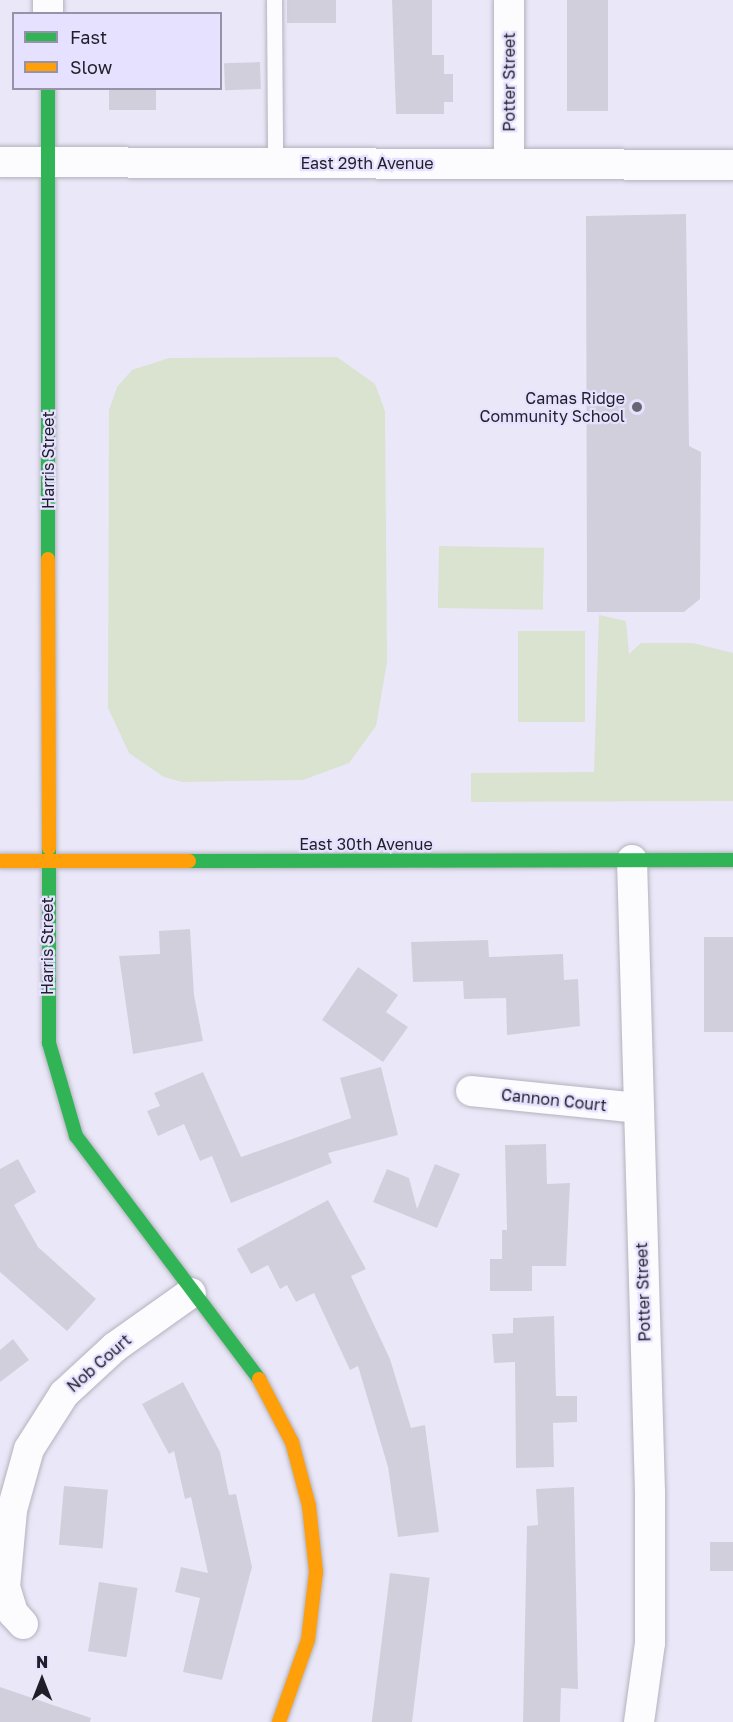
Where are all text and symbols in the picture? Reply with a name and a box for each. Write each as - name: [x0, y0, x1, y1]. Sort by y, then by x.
- legend: [12, 12, 222, 90]
- text: Fast: [70, 26, 107, 48]
- street label: Potter Street: [499, 32, 519, 132]
- text: Slow: [70, 56, 112, 78]
- street label: East 29th Avenue: [300, 153, 434, 173]
- place label: Camas Ridge Community School: [480, 388, 625, 426]
- marker: Camas Ridge Community School: [630, 400, 644, 414]
- street label: Harris Street: [38, 411, 58, 509]
- street label: East 30th Avenue: [299, 834, 433, 854]
- street label: Harris Street: [37, 897, 57, 995]
- street label: Cannon Court: [500, 1085, 608, 1115]
- street label: Potter Street: [632, 1242, 654, 1342]
- street label: Nob Court: [63, 1330, 135, 1396]
- north arrow: [12, 1650, 72, 1710]
- text: N: [36, 1652, 48, 1672]

